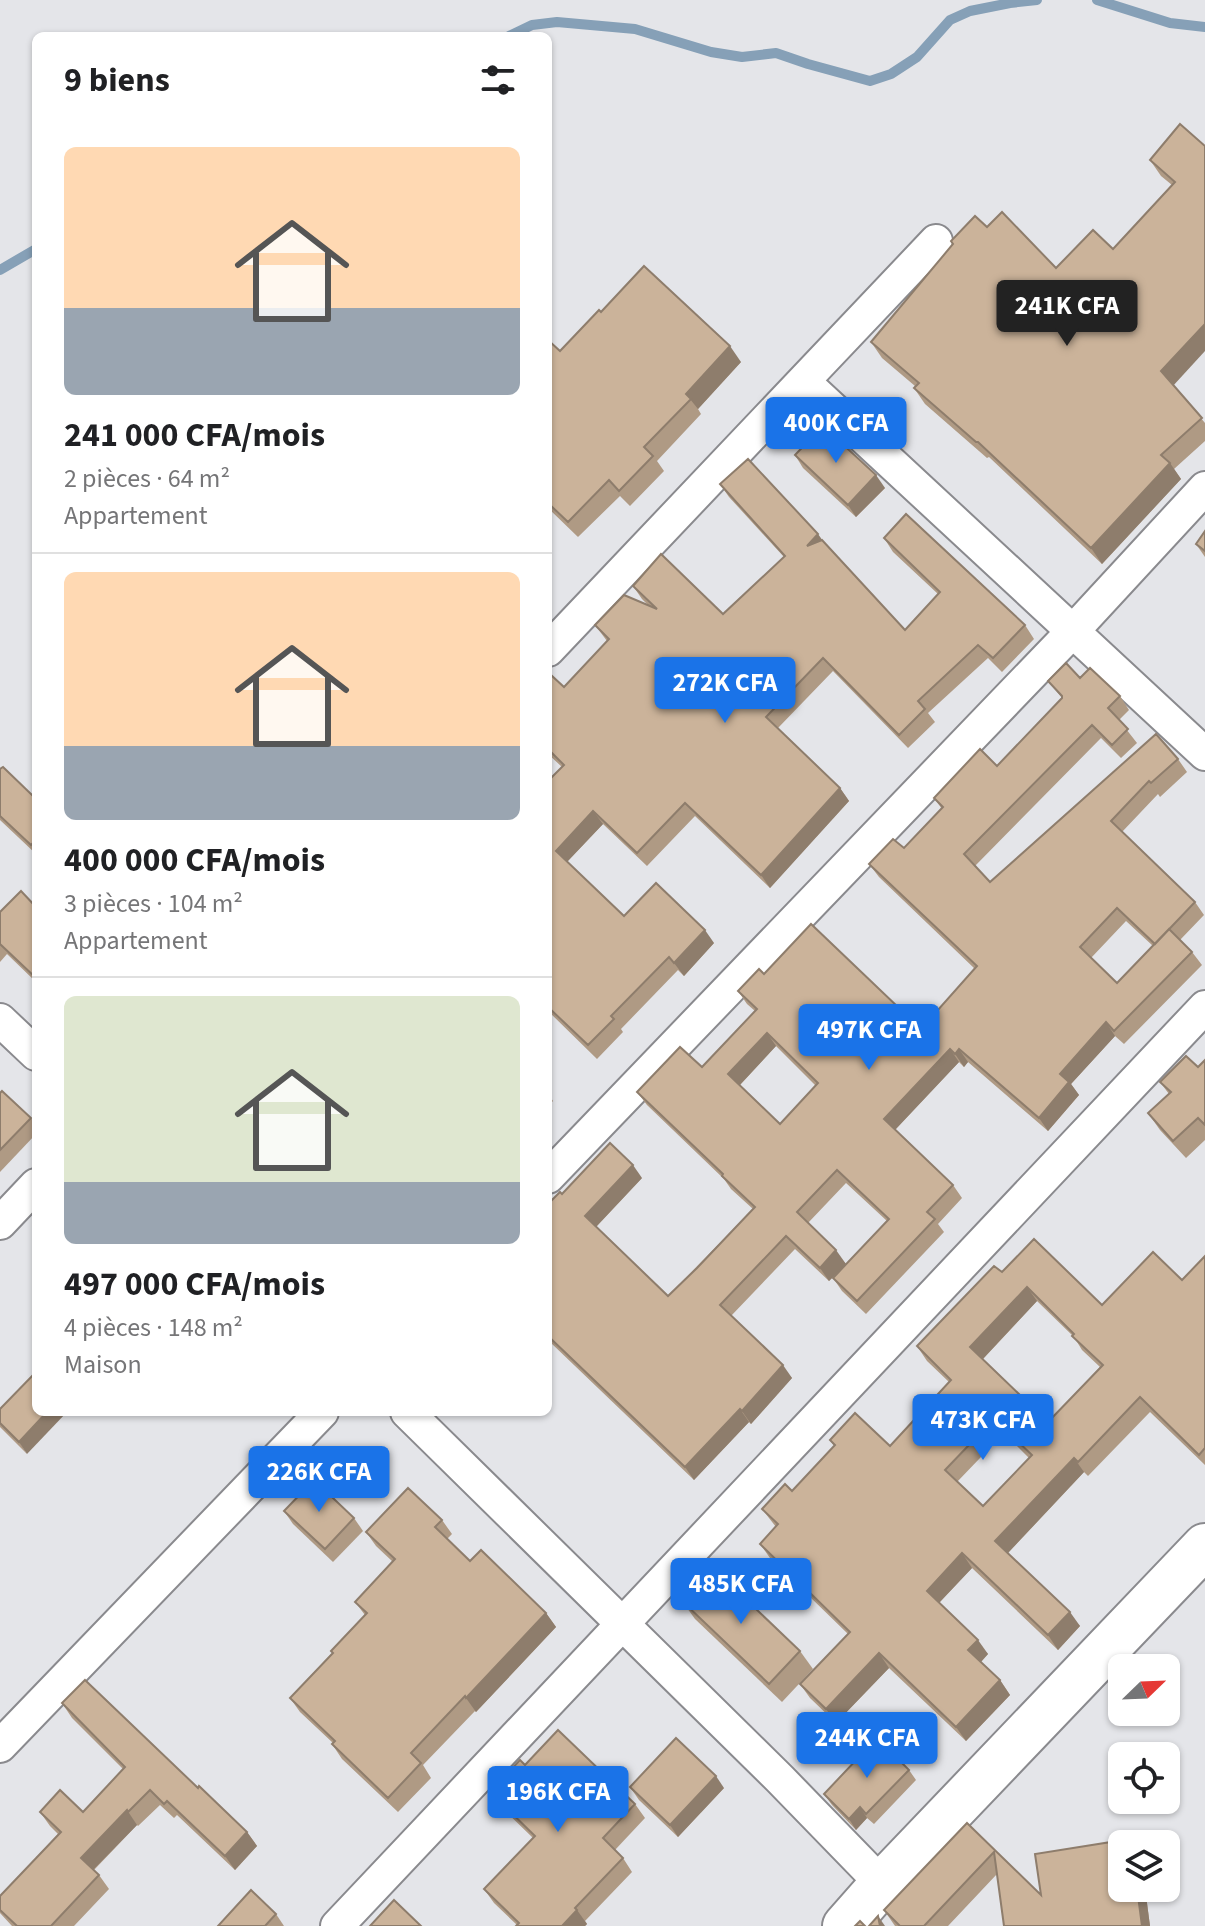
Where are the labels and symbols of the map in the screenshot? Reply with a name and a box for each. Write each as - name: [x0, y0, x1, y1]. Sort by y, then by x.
- pin: 241K CFA: [984, 280, 1150, 348]
- pin: 400K CFA: [753, 397, 919, 465]
- pin: 272K CFA: [642, 657, 808, 725]
- pin: 497K CFA: [786, 1004, 952, 1072]
- pin: 473K CFA: [900, 1394, 1066, 1462]
- pin: 226K CFA: [236, 1446, 402, 1514]
- pin: 485K CFA: [658, 1558, 824, 1626]
- north arrow: [1108, 1654, 1180, 1726]
- pin: 244K CFA: [784, 1712, 950, 1780]
- pin: 196K CFA: [475, 1766, 641, 1834]

